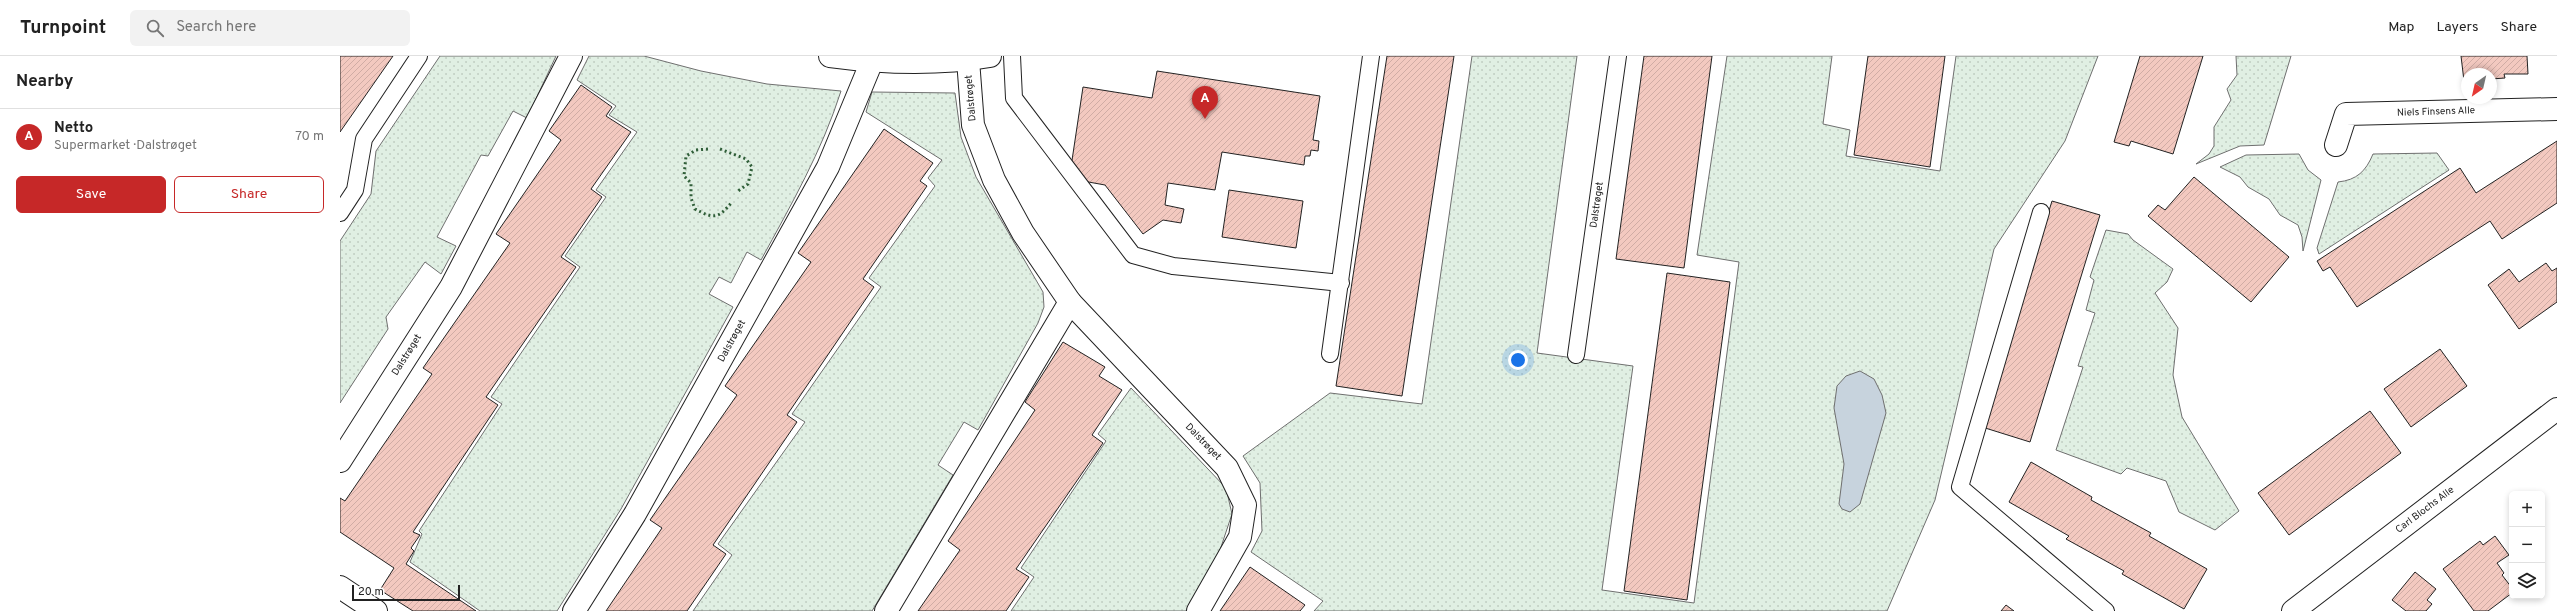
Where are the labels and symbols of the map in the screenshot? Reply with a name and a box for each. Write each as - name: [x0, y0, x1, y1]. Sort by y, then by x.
- north arrow: [2461, 68, 2497, 104]
- street label: Dalstrøget: [962, 74, 980, 122]
- pin: A: [1192, 86, 1218, 119]
- street label: Niels Finsens Alle: [2397, 104, 2475, 120]
- street label: Dalstrøget: [1587, 181, 1607, 229]
- street label: Dalstrøget: [715, 317, 749, 364]
- street label: Dalstrøget: [389, 332, 425, 378]
- your location: [1508, 350, 1528, 370]
- street label: Dalstrøget: [1182, 421, 1224, 463]
- street label: Carl Blochs Alle: [2393, 484, 2457, 536]
- scale bar: [352, 583, 460, 602]

